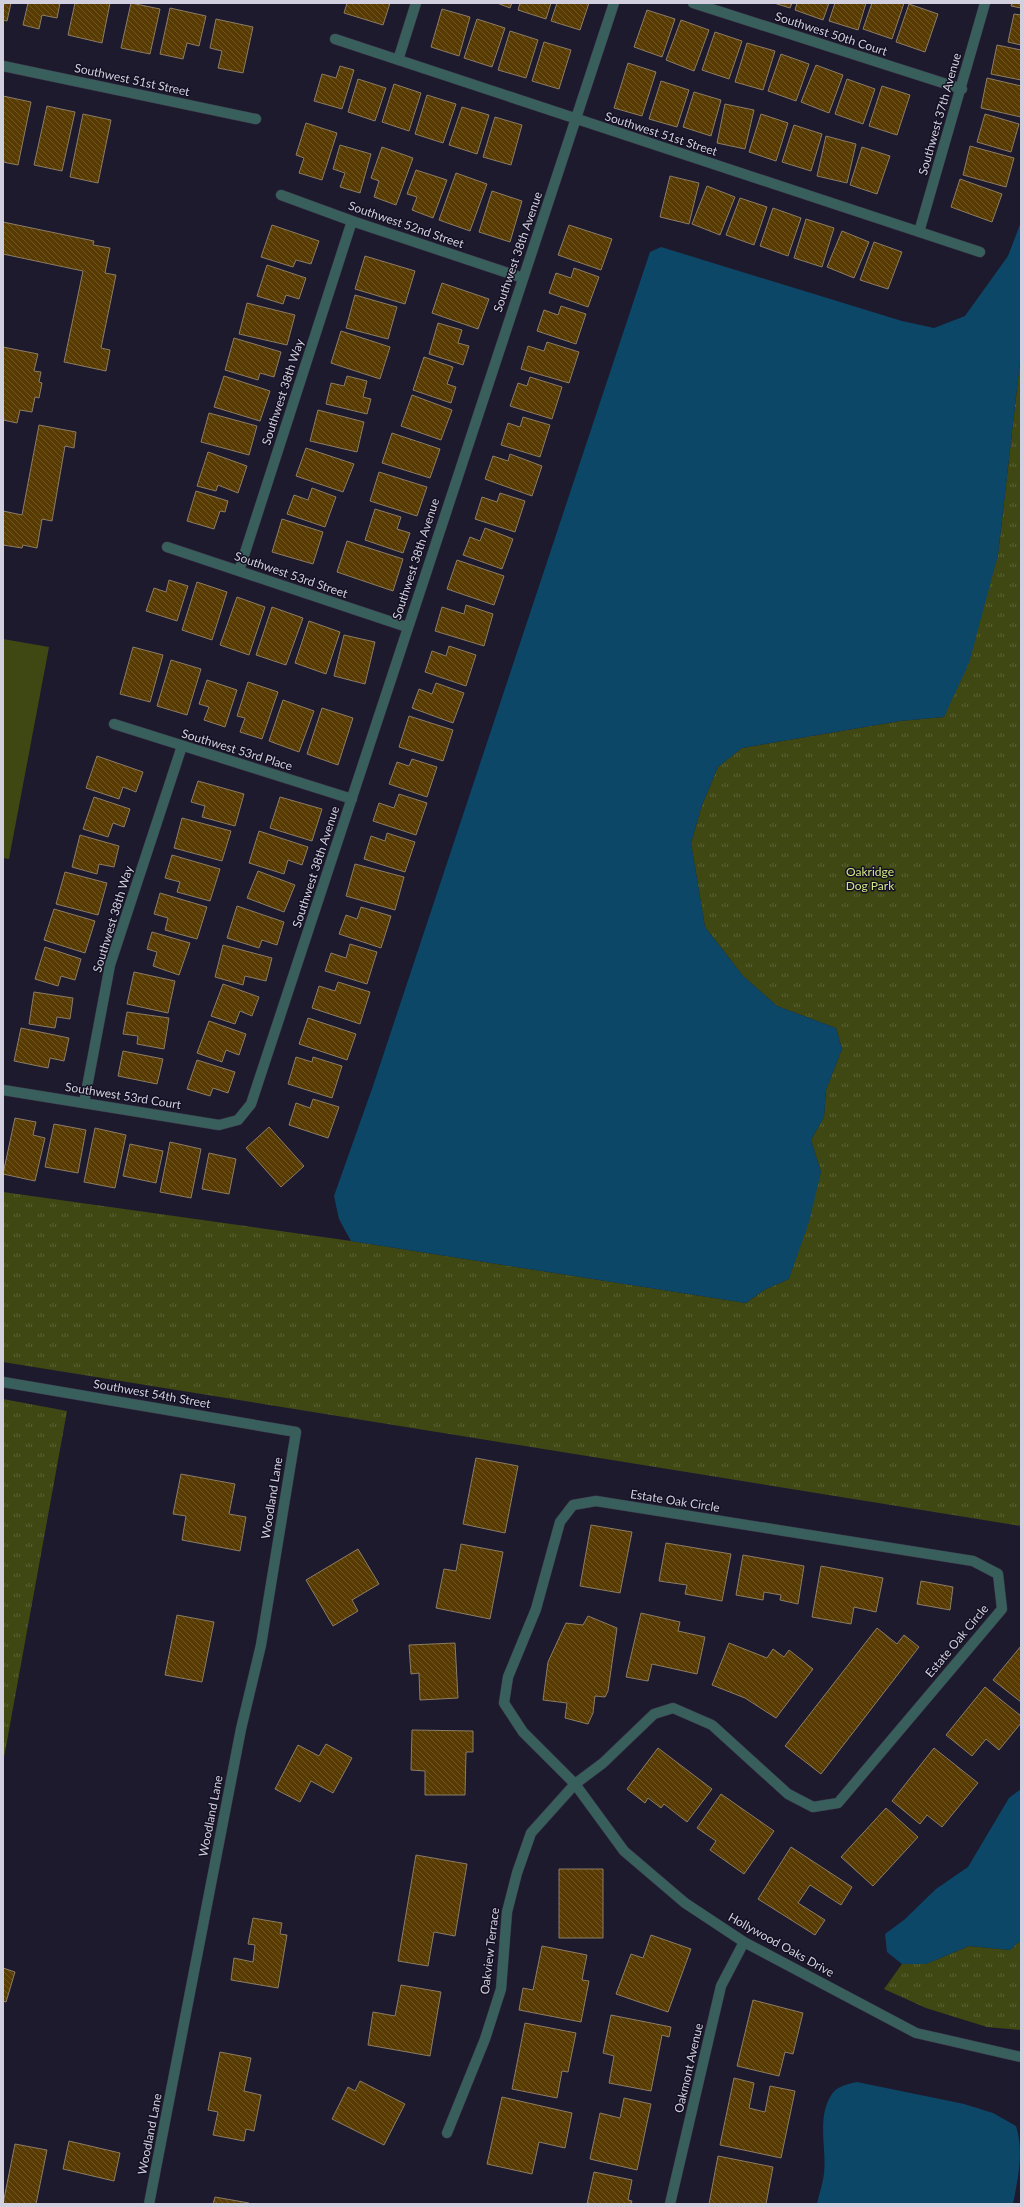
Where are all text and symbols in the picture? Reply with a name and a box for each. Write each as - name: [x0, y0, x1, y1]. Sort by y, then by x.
- street label: Southwest 50th Court: [773, 8, 890, 59]
- street label: Southwest 37th Avenue: [915, 51, 964, 177]
- street label: Southwest 51st Street: [73, 60, 192, 99]
- street label: Southwest 51st Street: [603, 108, 720, 159]
- street label: Southwest 38th Avenue: [490, 190, 545, 314]
- street label: Southwest 52nd Street: [346, 198, 467, 252]
- street label: Southwest 38th Way: [258, 336, 307, 447]
- street label: Southwest 38th Avenue: [389, 496, 442, 621]
- street label: Southwest 53rd Street: [233, 548, 350, 601]
- street label: Southwest 53rd Place: [180, 726, 294, 774]
- street label: Southwest 38th Avenue: [289, 804, 342, 929]
- street label: Southwest 38th Way: [89, 863, 136, 974]
- park label: Oakridge Dog Park: [846, 864, 895, 893]
- street label: Southwest 53rd Court: [64, 1079, 183, 1112]
- street label: Southwest 54th Street: [92, 1376, 213, 1411]
- street label: Woodland Lane: [258, 1456, 285, 1540]
- street label: Estate Oak Circle: [629, 1486, 721, 1515]
- street label: Estate Oak Circle: [922, 1601, 991, 1680]
- street label: Woodland Lane: [195, 1774, 226, 1858]
- street label: Oakview Terrace: [477, 1907, 502, 1995]
- street label: Hollywood Oaks Drive: [726, 1909, 837, 1980]
- street label: Oakmont Avenue: [671, 2022, 706, 2114]
- street label: Woodland Lane: [134, 2092, 165, 2176]

